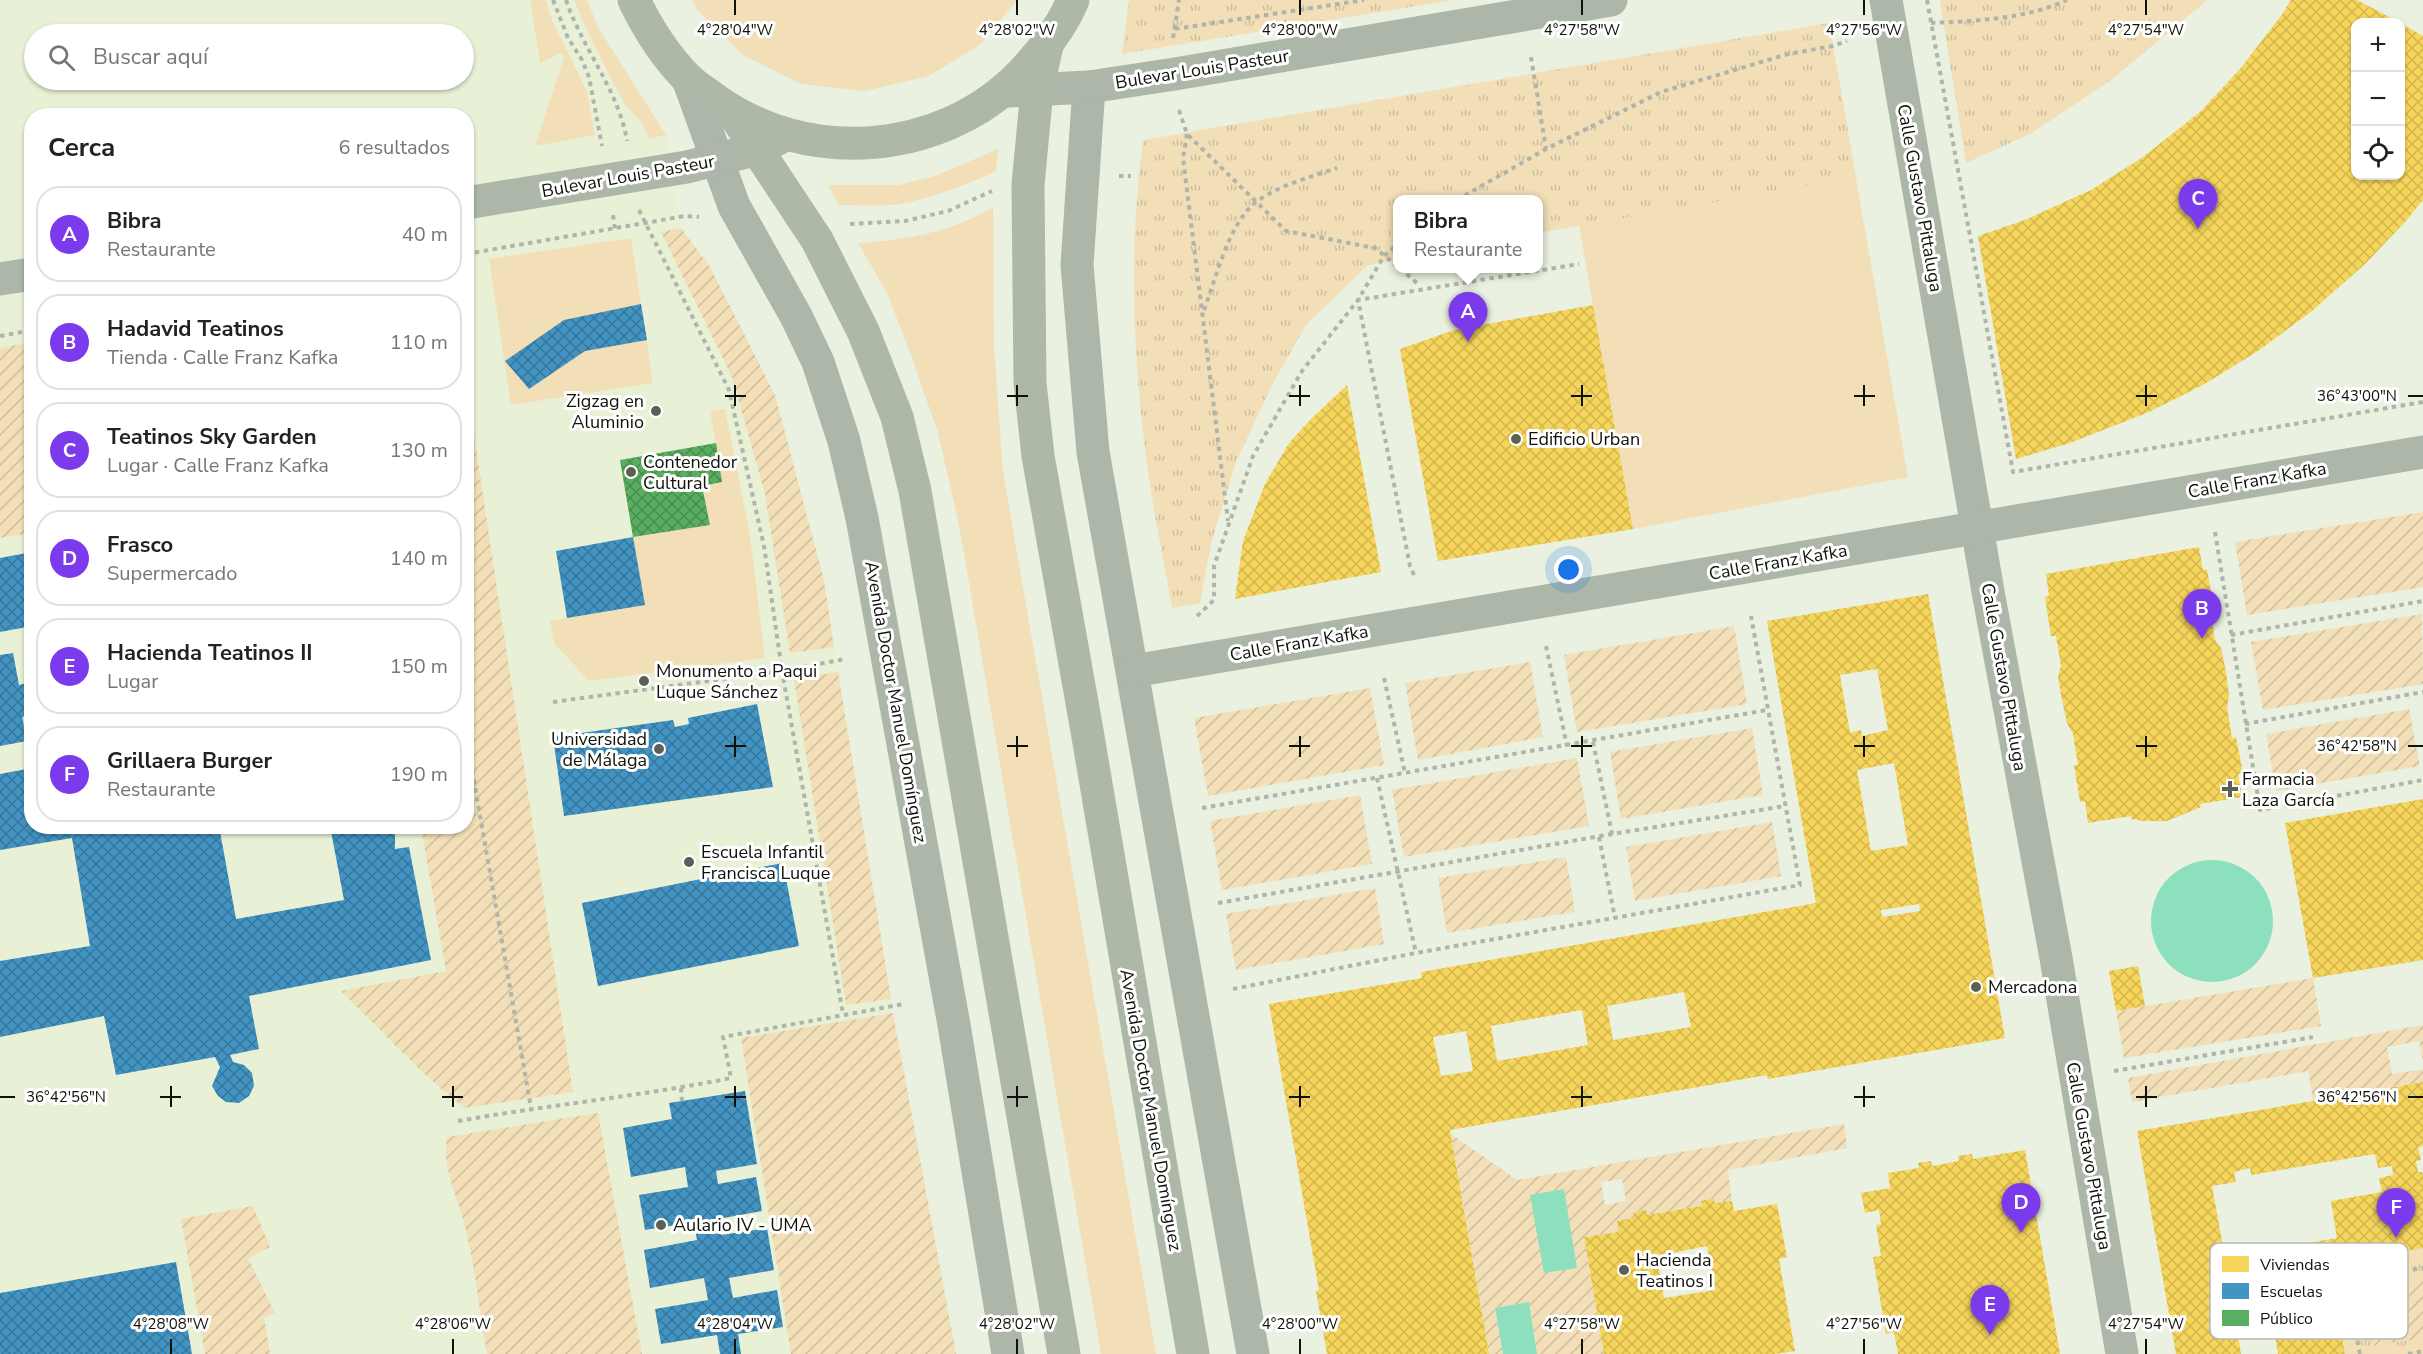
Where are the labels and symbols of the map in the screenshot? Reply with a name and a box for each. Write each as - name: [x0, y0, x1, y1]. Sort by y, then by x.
- text: 4°28'04"W: [697, 20, 774, 40]
- text: 4°28'02"W: [979, 20, 1056, 40]
- text: 4°28'00"W: [1262, 20, 1339, 40]
- text: 4°27'58"W: [1544, 20, 1621, 40]
- text: 4°27'56"W: [1826, 20, 1903, 40]
- text: 4°27'54"W: [2108, 20, 2185, 40]
- street label: Bulevar Louis Pasteur: [1114, 43, 1291, 95]
- street label: Calle Gustavo Pittaluga: [1892, 102, 1948, 294]
- street label: Bulevar Louis Pasteur: [540, 149, 717, 203]
- pin: C: [2178, 180, 2218, 229]
- pin: A: [1448, 292, 1488, 342]
- text: 36°43'00"N: [2317, 386, 2397, 406]
- place label: Zigzag en Aluminio: [566, 389, 644, 434]
- marker: Zigzag en Aluminio: [649, 404, 663, 418]
- place label: Edificio Urban: [1528, 427, 1640, 451]
- marker: Edificio Urban: [1509, 432, 1523, 446]
- place label: Contenedor Cultural: [643, 450, 738, 495]
- street label: Calle Franz Kafka: [2186, 456, 2328, 504]
- marker: Contenedor Cultural: [624, 465, 638, 479]
- street label: Calle Franz Kafka: [1707, 538, 1849, 586]
- your location: [1554, 555, 1583, 584]
- street label: Avenida Doctor Manuel Domínguez: [859, 559, 933, 845]
- street label: Calle Gustavo Pittaluga: [1976, 581, 2032, 773]
- pin: B: [2182, 590, 2222, 639]
- street label: Calle Franz Kafka: [1228, 619, 1370, 667]
- place label: Monumento a Paqui Luque Sánchez: [656, 659, 817, 704]
- marker: Monumento a Paqui Luque Sánchez: [637, 674, 651, 688]
- place label: Universidad de Málaga: [551, 727, 647, 772]
- text: 36°42'58"N: [2317, 736, 2397, 756]
- marker: Universidad de Málaga: [652, 742, 666, 756]
- place label: Farmacia Laza García: [2242, 767, 2335, 812]
- marker: Farmacia Laza García: [2223, 782, 2237, 796]
- place label: Escuela Infantil Francisca Luque: [701, 840, 830, 885]
- marker: Escuela Infantil Francisca Luque: [682, 855, 696, 869]
- street label: Avenida Doctor Manuel Domínguez: [1114, 967, 1188, 1253]
- place label: Mercadona: [1988, 975, 2077, 999]
- marker: Mercadona: [1969, 980, 1983, 994]
- street label: Calle Gustavo Pittaluga: [2061, 1060, 2117, 1252]
- text: 36°42'56"N: [26, 1087, 106, 1107]
- text: 36°42'56"N: [2317, 1087, 2397, 1107]
- pin: D: [2002, 1184, 2040, 1233]
- pin: F: [2376, 1188, 2416, 1238]
- place label: Aulario IV - UMA: [673, 1213, 812, 1237]
- marker: Aulario IV - UMA: [654, 1218, 668, 1232]
- legend: [2210, 1243, 2408, 1339]
- place label: Hacienda Teatinos I: [1636, 1248, 1713, 1293]
- text: Viviendas: [2259, 1254, 2330, 1276]
- marker: Hacienda Teatinos I: [1617, 1263, 1631, 1277]
- text: Escuelas: [2260, 1281, 2323, 1303]
- pin: E: [1970, 1286, 2010, 1335]
- text: Público: [2260, 1308, 2313, 1330]
- text: 4°28'08"W: [133, 1314, 210, 1334]
- text: 4°28'06"W: [415, 1314, 492, 1334]
- text: 4°28'04"W: [697, 1314, 774, 1334]
- text: 4°28'02"W: [979, 1314, 1056, 1334]
- text: 4°28'00"W: [1262, 1314, 1339, 1334]
- text: 4°27'58"W: [1544, 1314, 1621, 1334]
- text: 4°27'56"W: [1826, 1314, 1903, 1334]
- text: 4°27'54"W: [2108, 1314, 2185, 1334]

